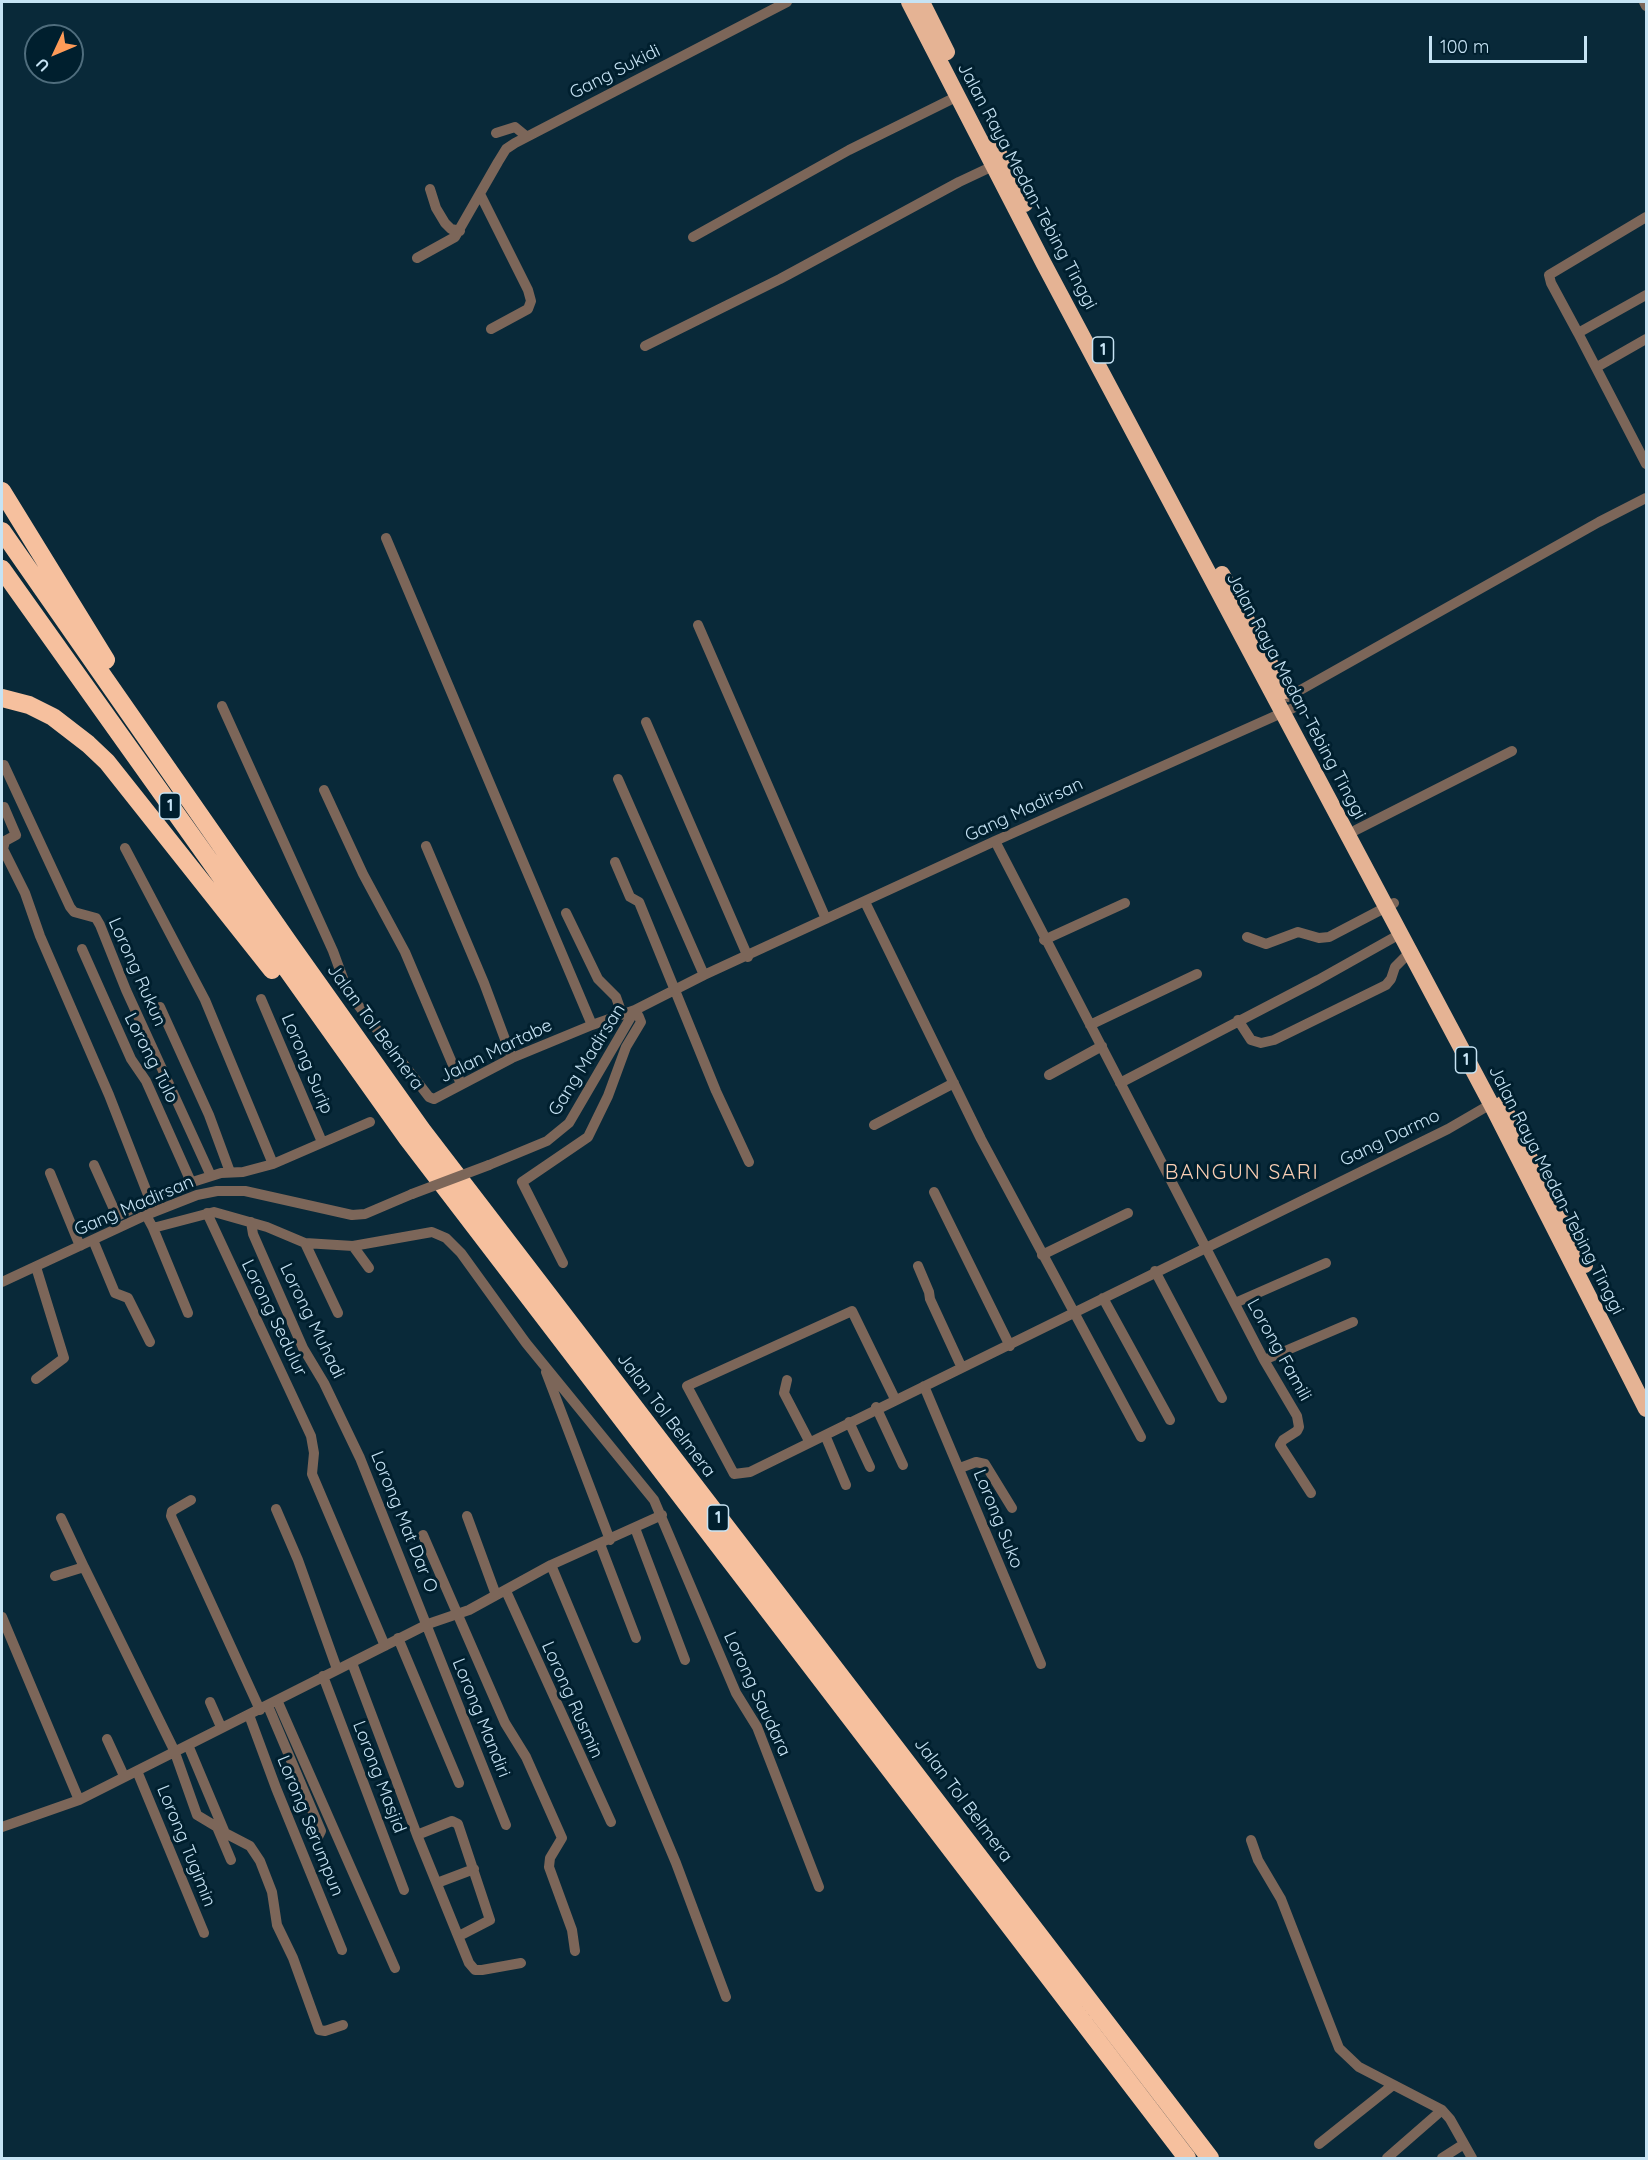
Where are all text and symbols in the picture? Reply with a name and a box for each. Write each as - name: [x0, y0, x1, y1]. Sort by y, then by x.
- north arrow: [24, 24, 84, 84]
- scale bar: [1432, 24, 1590, 62]
- text: 100 m: [1440, 35, 1489, 58]
- street label: Gang Sukidi: [566, 40, 664, 104]
- text: U: [31, 54, 54, 76]
- street label: Jalan Raya Medan-Tebing Tinggi: [953, 59, 1101, 313]
- road number: 1: [1092, 337, 1114, 363]
- street label: Jalan Raya Medan-Tebing Tinggi: [1222, 569, 1370, 823]
- street label: Gang Madirsan: [962, 773, 1086, 847]
- road number: 1: [160, 793, 180, 819]
- street label: Lorong Rukun: [103, 914, 171, 1030]
- street label: Jalan Tol Belmera: [322, 960, 428, 1094]
- street label: Gang Madirsan: [544, 1000, 630, 1120]
- street label: Lorong Tulo: [119, 1009, 183, 1107]
- street label: Lorong Surip: [276, 1011, 338, 1117]
- street label: Jalan Martabe: [436, 1014, 556, 1088]
- road number: 1: [1456, 1047, 1476, 1073]
- street label: Jalan Raya Medan-Tebing Tinggi: [1484, 1062, 1628, 1318]
- street label: Gang Darmo: [1337, 1105, 1443, 1171]
- district label: BANGUN SARI: [1165, 1160, 1319, 1186]
- street label: Gang Madirsan: [71, 1171, 197, 1241]
- street label: Lorong Sedulur: [236, 1256, 312, 1380]
- street label: Lorong Muhadi: [275, 1260, 349, 1382]
- street label: Lorong Famili: [1242, 1295, 1316, 1405]
- street label: Jalan Tol Belmera: [612, 1348, 720, 1482]
- street label: Lorong Mat Dar O: [366, 1448, 442, 1596]
- street label: Lorong Suko: [968, 1466, 1028, 1572]
- road number: 1: [708, 1505, 728, 1531]
- street label: Lorong Saudara: [719, 1628, 795, 1760]
- street label: Lorong Rusmin: [537, 1638, 607, 1762]
- street label: Lorong Mandiri: [447, 1655, 515, 1781]
- street label: Lorong Masjid: [348, 1718, 410, 1836]
- street label: Jalan Tol Belmera: [909, 1733, 1017, 1867]
- street label: Lorong Serumpun: [272, 1752, 348, 1900]
- street label: Lorong Tugimin: [152, 1782, 220, 1910]

